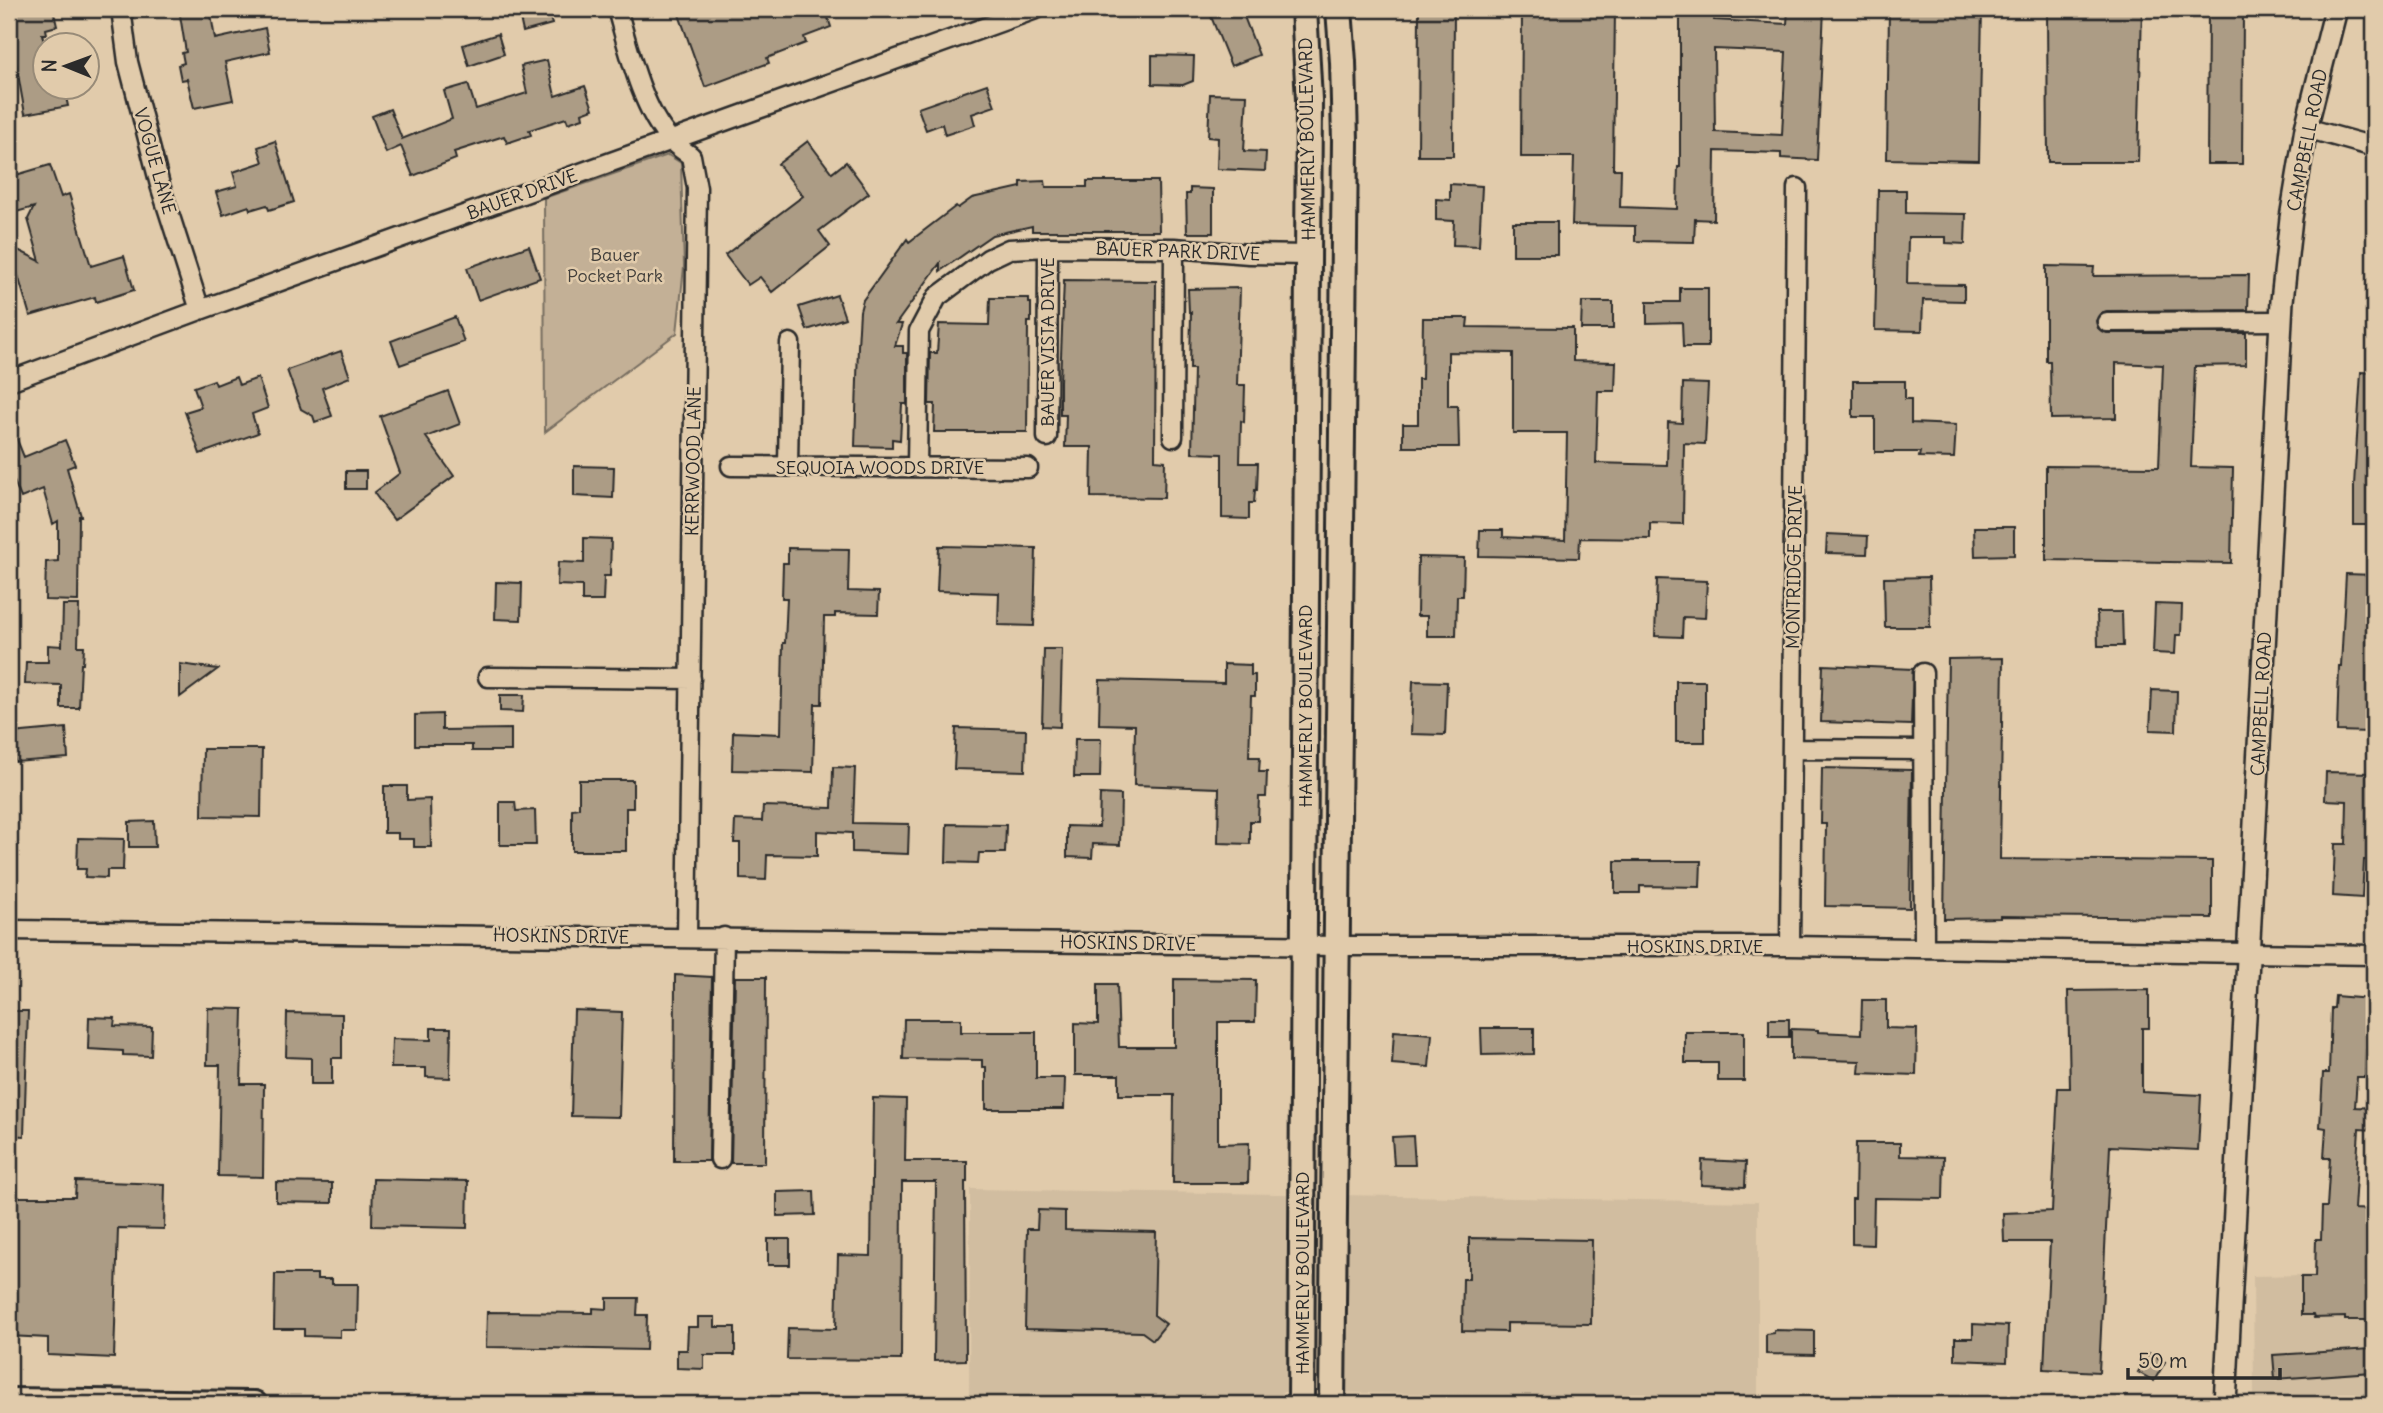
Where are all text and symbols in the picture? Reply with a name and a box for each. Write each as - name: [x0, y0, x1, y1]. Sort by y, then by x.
- north arrow: [32, 32, 102, 102]
- street label: HAMMERLY BOULEVARD: [1294, 37, 1320, 241]
- text: N: [37, 59, 61, 72]
- street label: CAMPBELL ROAD: [2282, 67, 2332, 213]
- street label: VOGUE LANE: [129, 105, 181, 217]
- street label: BAUER DRIVE: [464, 163, 580, 225]
- street label: BAUER PARK DRIVE: [1095, 237, 1261, 265]
- park label: Bauer Pocket Park: [567, 243, 663, 287]
- street label: BAUER VISTA DRIVE: [1036, 257, 1059, 427]
- street label: KERRWOOD LANE: [680, 386, 706, 536]
- street label: SEQUOIA WOODS DRIVE: [776, 456, 984, 479]
- street label: MONTRIDGE DRIVE: [1781, 485, 1807, 649]
- street label: HAMMERLY BOULEVARD: [1294, 604, 1317, 808]
- street label: CAMPBELL ROAD: [2246, 631, 2276, 777]
- street label: HOSKINS DRIVE: [493, 923, 629, 949]
- street label: HOSKINS DRIVE: [1060, 930, 1196, 956]
- street label: HOSKINS DRIVE: [1627, 935, 1763, 958]
- street label: HAMMERLY BOULEVARD: [1291, 1171, 1314, 1375]
- scale bar: [2128, 1336, 2280, 1380]
- text: 50 m: [2138, 1347, 2187, 1374]

